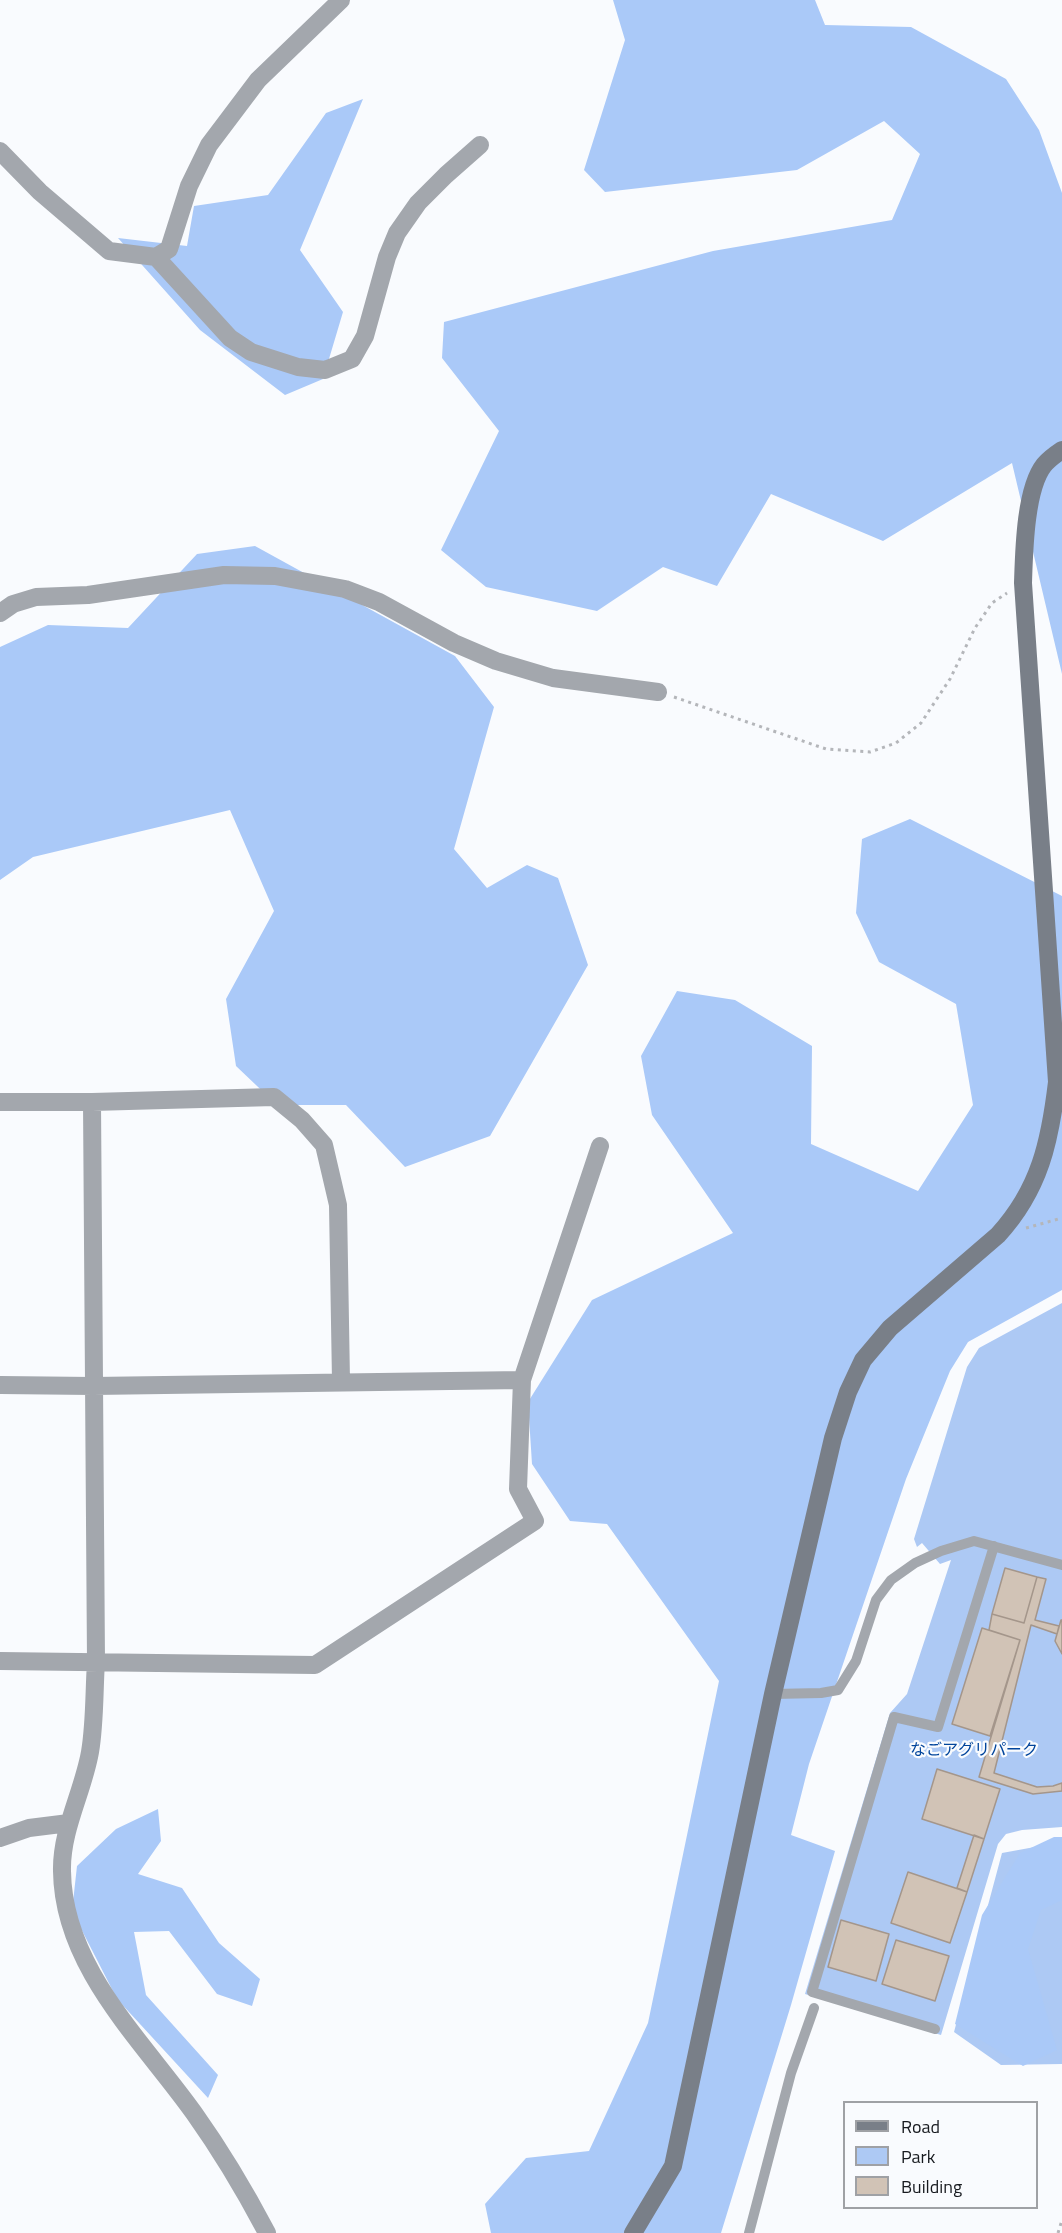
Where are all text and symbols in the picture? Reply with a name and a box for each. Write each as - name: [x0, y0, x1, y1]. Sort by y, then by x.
- park label: なごアグリパーク: [910, 1741, 1038, 1761]
- legend: [843, 2101, 1038, 2209]
- text: Road: [901, 2113, 940, 2140]
- text: Park: [901, 2143, 935, 2170]
- text: Building: [901, 2173, 962, 2200]

